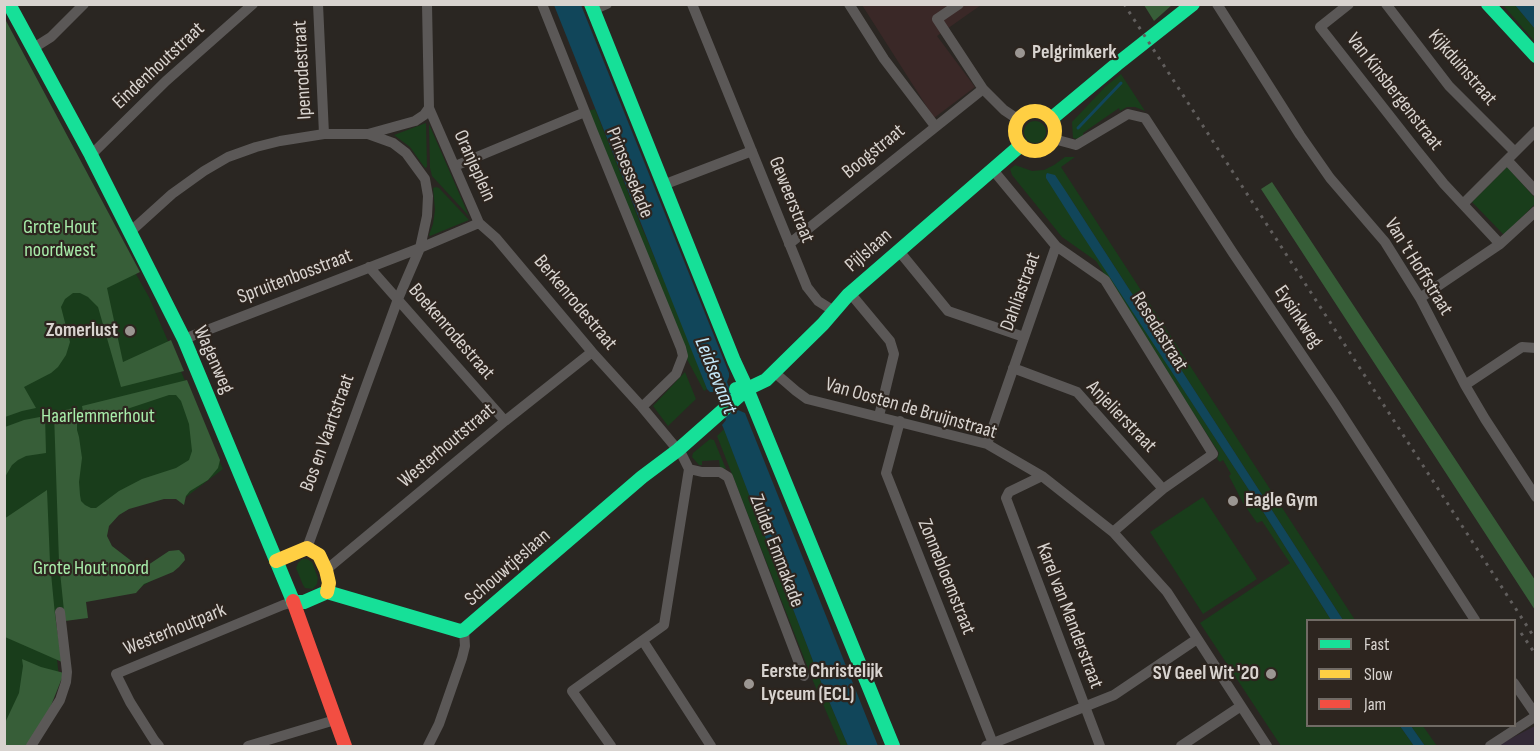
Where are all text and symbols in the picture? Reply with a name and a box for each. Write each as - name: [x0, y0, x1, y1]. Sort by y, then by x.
- street label: Eindenhoutstraat: [108, 17, 210, 115]
- street label: Ipenrodestraat: [288, 20, 318, 120]
- street label: Kijkduinstraat: [1422, 25, 1502, 111]
- street label: Van Kinsbergenstraat: [1341, 28, 1447, 156]
- place label: Pelgrimkerk: [1032, 41, 1117, 65]
- marker: Pelgrimkerk: [1013, 46, 1027, 60]
- street label: Boogstraat: [838, 120, 910, 184]
- street label: Prinsessekade: [600, 124, 658, 222]
- street label: Oranjeplein: [448, 127, 500, 205]
- street label: Geweerstraat: [763, 153, 819, 247]
- street label: Van 't Hoffstraat: [1379, 214, 1457, 320]
- park label: Grote Hout noordwest: [23, 216, 97, 263]
- street label: Pijlslaan: [841, 224, 897, 278]
- street label: Spruitenbosstraat: [234, 244, 356, 310]
- street label: Dahliastraat: [996, 249, 1046, 335]
- street label: Berkenrodestraat: [528, 251, 622, 355]
- street label: Boekenrodestraat: [403, 279, 499, 385]
- street label: Eysinkweg: [1268, 281, 1328, 353]
- street label: Resedastraat: [1125, 288, 1193, 376]
- place label: Zomerlust: [46, 319, 118, 343]
- street label: Wagenweg: [187, 322, 239, 398]
- marker: Zomerlust: [123, 324, 137, 338]
- water label: Leidsevaart: [688, 334, 742, 418]
- street label: Bos en Vaartstraat: [296, 371, 360, 495]
- street label: Van Oosten de Bruijnstraat: [822, 373, 1000, 445]
- street label: Anjelierstraat: [1081, 376, 1161, 458]
- street label: Westerhoutstraat: [394, 399, 500, 493]
- park label: Haarlemmerhout: [41, 405, 155, 429]
- place label: Eagle Gym: [1245, 489, 1318, 513]
- street label: Zuider Emmakade: [744, 491, 808, 611]
- marker: Eagle Gym: [1226, 494, 1240, 508]
- street label: Zonnebloemstraat: [912, 516, 980, 638]
- street label: Schouwtjeslaan: [460, 524, 556, 612]
- street label: Karel van Manderstraat: [1030, 540, 1108, 692]
- park label: Grote Hout noord: [33, 557, 149, 581]
- street label: Westerhoutpark: [120, 599, 230, 661]
- legend: [1306, 619, 1516, 727]
- text: Fast: [1364, 634, 1389, 655]
- place label: Eerste Christelijk Lyceum (ECL): [761, 660, 883, 707]
- place label: SV Geel Wit '20: [1153, 662, 1259, 686]
- text: Slow: [1364, 664, 1393, 685]
- marker: SV Geel Wit '20: [1264, 667, 1278, 681]
- marker: Eerste Christelijk Lyceum (ECL): [742, 677, 756, 691]
- text: Jam: [1364, 694, 1386, 715]

